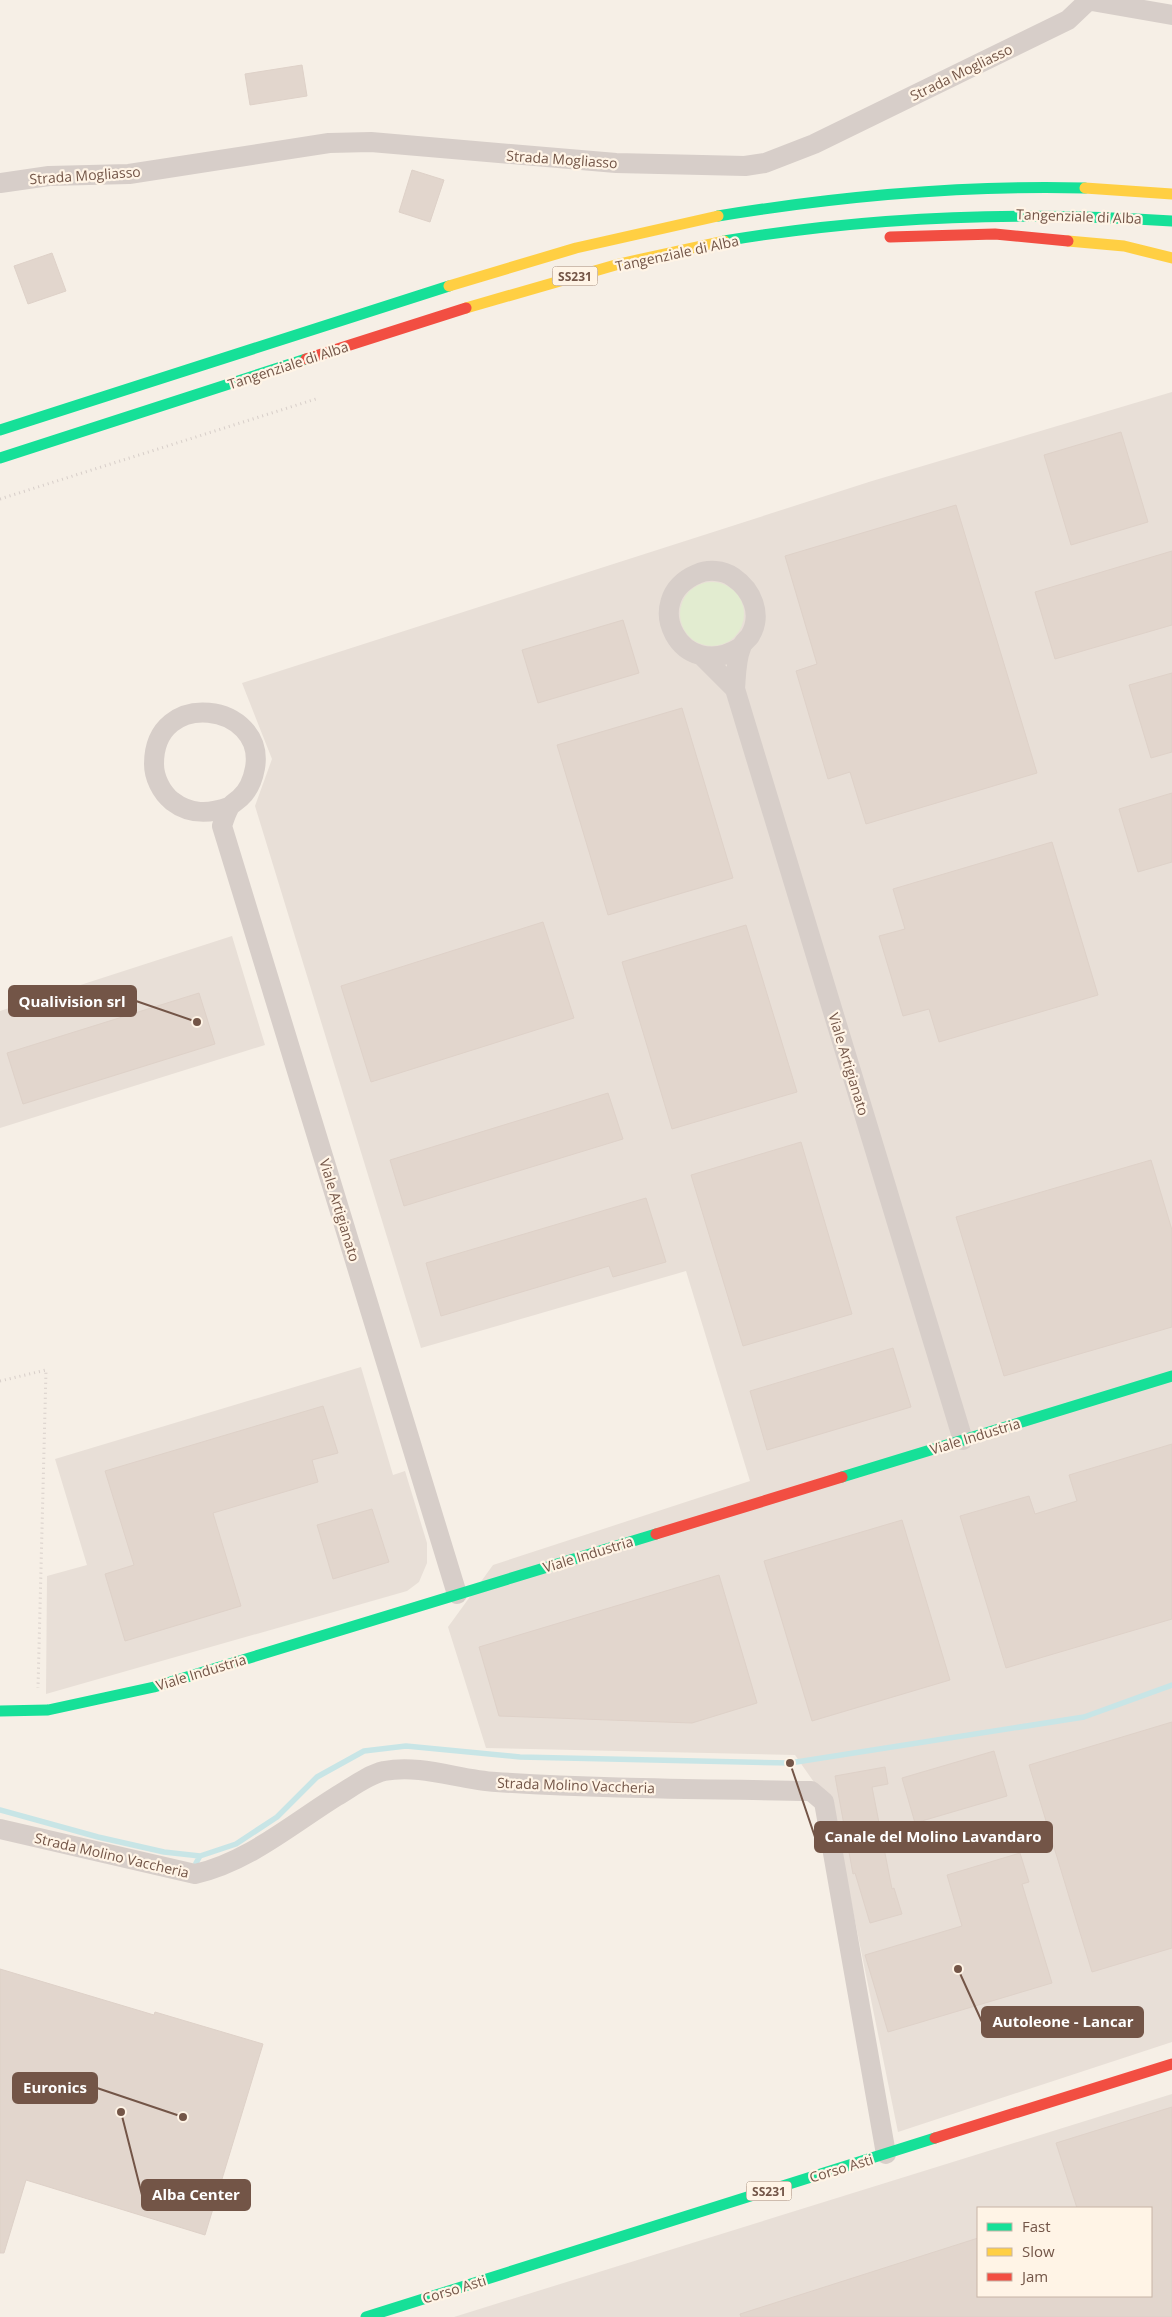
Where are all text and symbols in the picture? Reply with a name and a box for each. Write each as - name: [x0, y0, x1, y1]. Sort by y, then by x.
- street label: Strada Mogliasso: [907, 39, 1015, 105]
- street label: Strada Mogliasso: [506, 146, 618, 172]
- street label: Strada Mogliasso: [29, 162, 141, 188]
- street label: Tangenziale di Alba: [1016, 204, 1142, 228]
- street label: Tangenziale di Alba: [614, 231, 740, 275]
- road number: SS231: [552, 266, 598, 286]
- street label: Tangenziale di Alba: [225, 337, 351, 393]
- callout: Qualivision srl: [9, 986, 136, 1016]
- text: Qualivision srl: [18, 991, 126, 1011]
- street label: Viale Artigianato: [824, 1010, 874, 1118]
- street label: Viale Artigianato: [315, 1156, 365, 1264]
- street label: Viale Industria: [928, 1413, 1022, 1459]
- street label: Viale Industria: [541, 1531, 635, 1577]
- street label: Viale Industria: [154, 1649, 248, 1695]
- street label: Strada Molino Vaccheria: [497, 1773, 655, 1797]
- callout: Canale del Molino Lavandaro: [815, 1822, 1052, 1852]
- text: Canale del Molino Lavandaro: [825, 1826, 1041, 1846]
- street label: Strada Molino Vaccheria: [33, 1828, 191, 1882]
- callout: Autoleone - Lancar: [982, 2007, 1143, 2037]
- text: Autoleone - Lancar: [992, 2011, 1134, 2031]
- callout: Euronics: [13, 2073, 97, 2103]
- text: Euronics: [23, 2077, 87, 2097]
- street label: Corso Asti: [807, 2149, 875, 2187]
- callout: Alba Center: [142, 2180, 250, 2210]
- road number: SS231: [746, 2182, 792, 2200]
- text: Alba Center: [152, 2184, 240, 2204]
- legend: [977, 2207, 1152, 2297]
- text: Fast: [1022, 2216, 1051, 2236]
- text: Slow: [1022, 2241, 1055, 2261]
- text: Jam: [1020, 2266, 1048, 2286]
- street label: Corso Asti: [420, 2270, 488, 2308]

